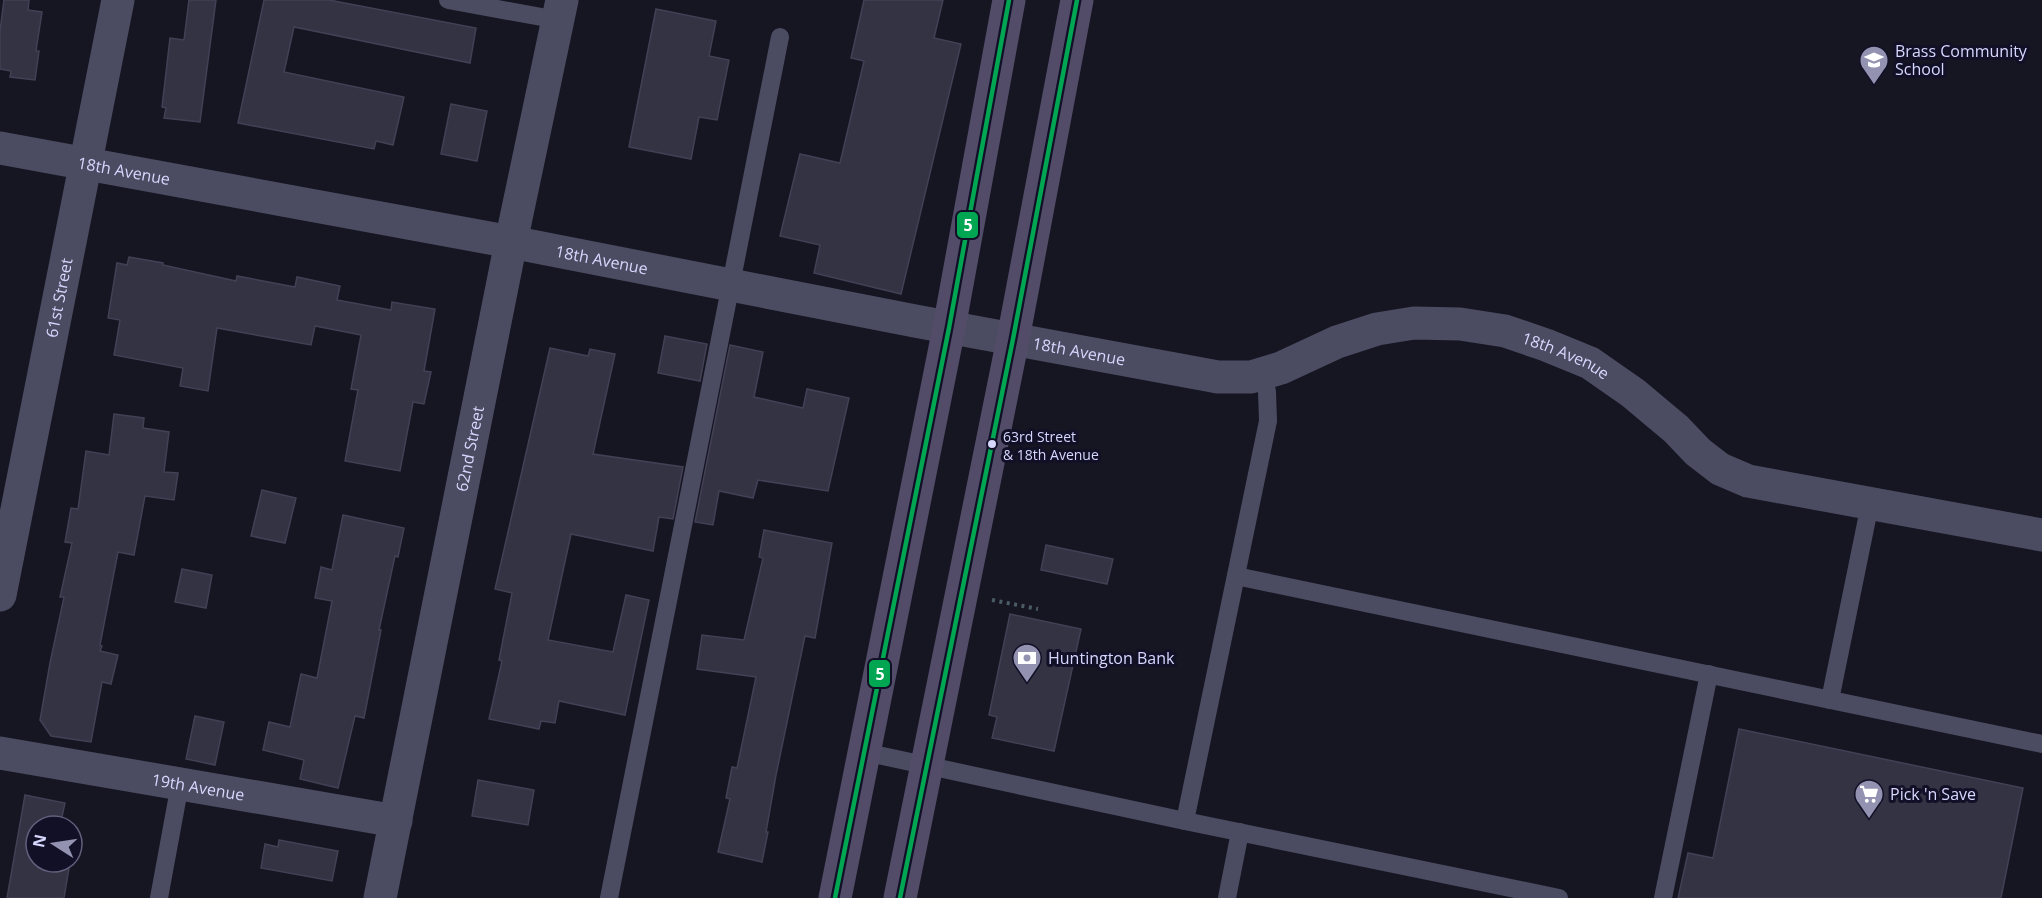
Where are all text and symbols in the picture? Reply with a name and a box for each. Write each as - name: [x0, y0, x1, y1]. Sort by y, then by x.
- place label: Brass Community School: [1895, 40, 2028, 80]
- school or university icon: Brass Community School: [1858, 44, 1890, 86]
- street label: 18th Avenue: [76, 152, 172, 190]
- line badge: 5: [956, 211, 979, 239]
- text: 5: [963, 214, 973, 236]
- street label: 18th Avenue: [554, 240, 650, 280]
- street label: 61st Street: [40, 256, 78, 339]
- street label: 18th Avenue: [1519, 327, 1614, 384]
- street label: 18th Avenue: [1031, 332, 1127, 371]
- street label: 62nd Street: [450, 404, 489, 494]
- place label: 63rd Street & 18th Avenue: [1003, 427, 1099, 464]
- marker: 63rd Street & 18th Avenue: [986, 438, 998, 450]
- bank icon: Huntington Bank: [1011, 642, 1043, 684]
- place label: Huntington Bank: [1048, 647, 1175, 669]
- line badge: 5: [868, 659, 891, 688]
- text: 5: [875, 663, 885, 685]
- street label: 19th Avenue: [150, 768, 246, 806]
- supermarket icon: Pick 'n Save: [1853, 778, 1885, 820]
- place label: Pick 'n Save: [1890, 783, 1976, 805]
- north arrow: [24, 814, 84, 874]
- text: N: [27, 832, 51, 850]

